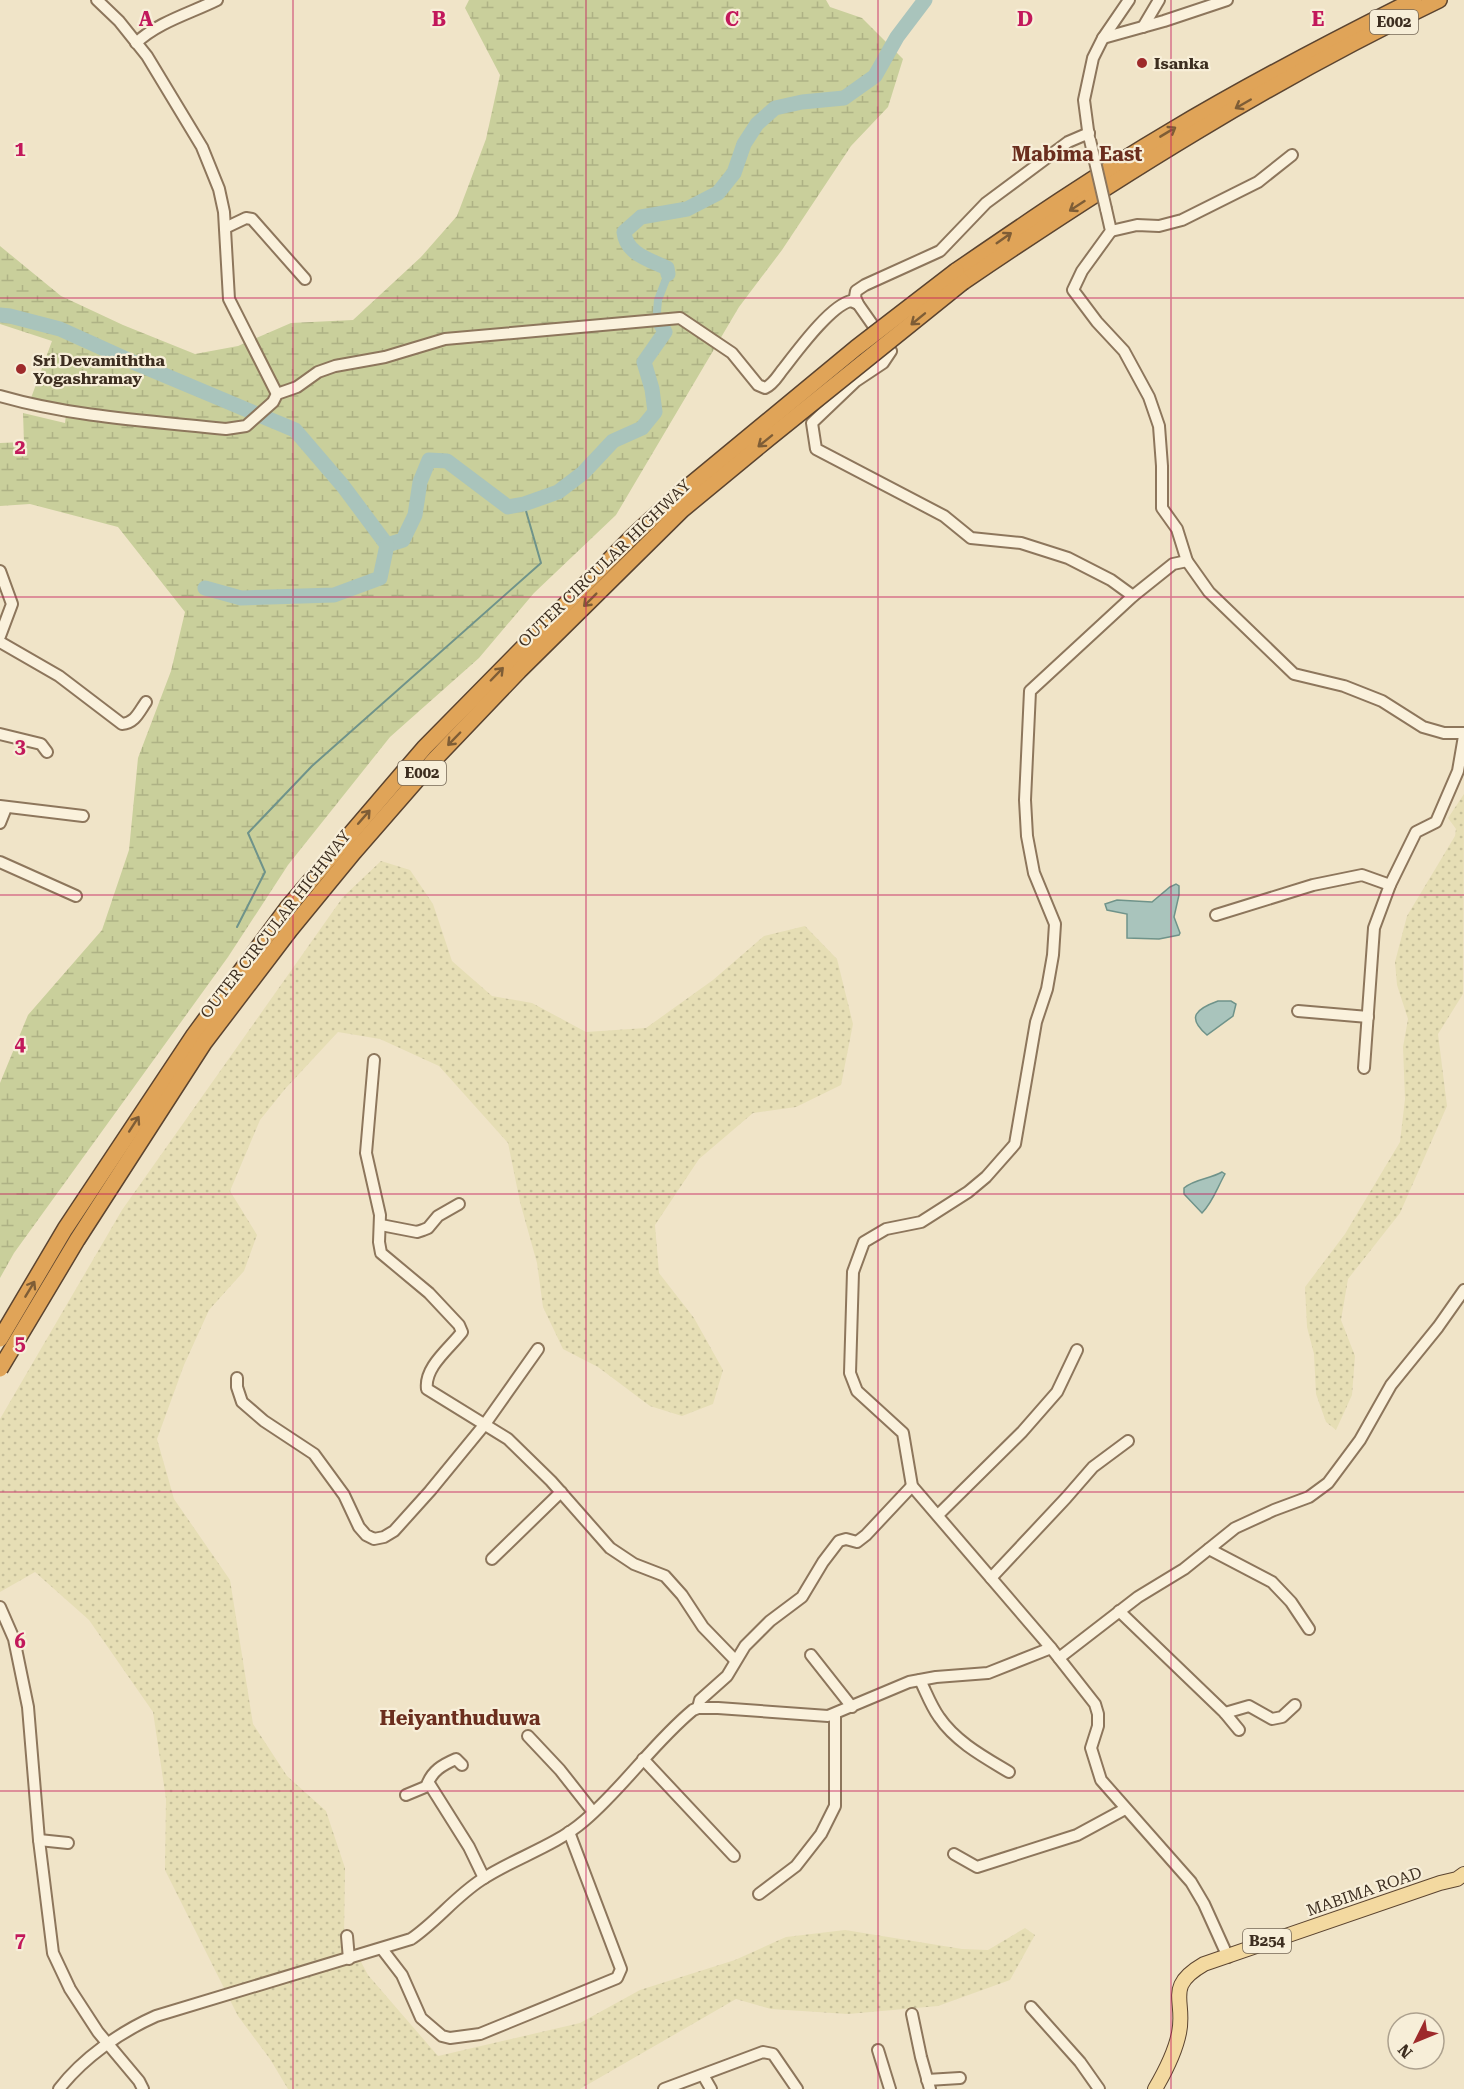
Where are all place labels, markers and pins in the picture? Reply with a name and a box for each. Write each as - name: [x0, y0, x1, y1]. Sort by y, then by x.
- place label: Isanka: [1154, 54, 1210, 73]
- marker: Isanka: [1135, 56, 1149, 70]
- place label: Sri Devamiththa Yogashramay: [33, 351, 165, 388]
- marker: Sri Devamiththa Yogashramay: [14, 362, 28, 376]

